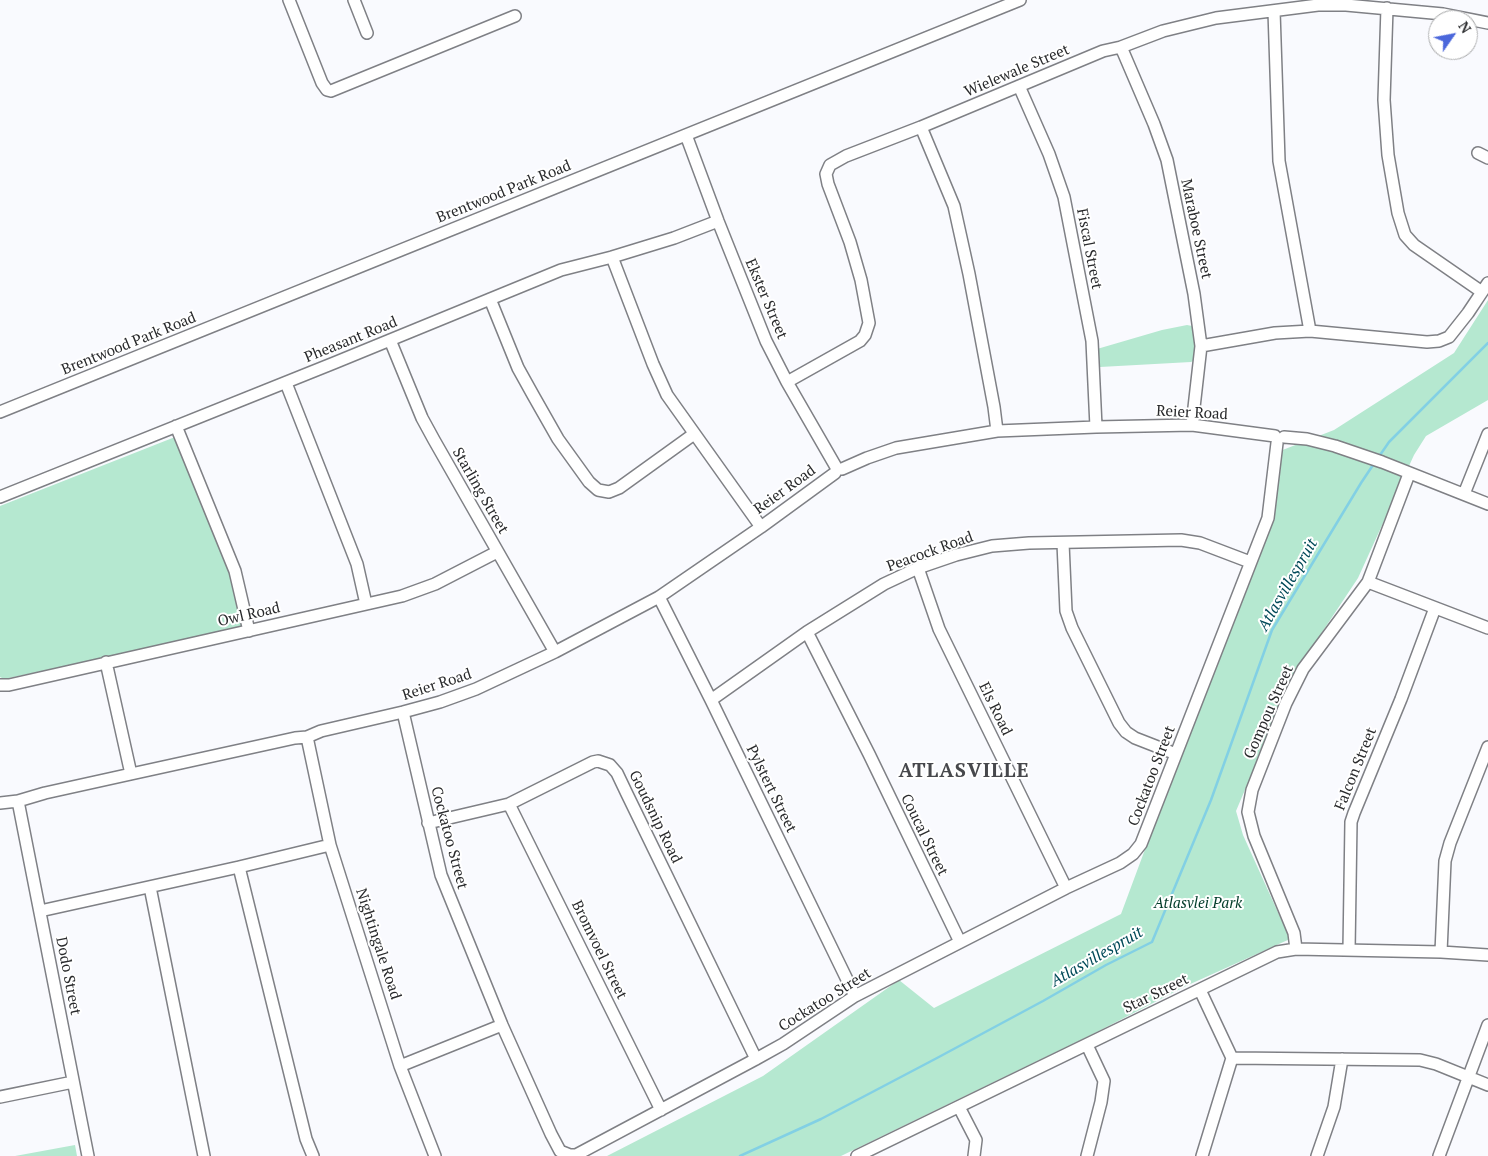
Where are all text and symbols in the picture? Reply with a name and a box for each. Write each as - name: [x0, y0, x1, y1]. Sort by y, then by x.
- north arrow: [1428, 10, 1478, 60]
- text: N: [1454, 17, 1476, 37]
- street label: Wielewale Street: [962, 41, 1072, 101]
- street label: Brentwood Park Road: [434, 157, 574, 227]
- street label: Maraboe Street: [1177, 177, 1215, 281]
- street label: Fiscal Street: [1072, 207, 1106, 291]
- street label: Ekster Street: [741, 256, 791, 342]
- street label: Brentwood Park Road: [59, 309, 199, 379]
- street label: Pheasant Road: [302, 313, 400, 367]
- street label: Reier Road: [1156, 402, 1228, 424]
- street label: Starling Street: [448, 445, 512, 537]
- street label: Reier Road: [751, 462, 819, 518]
- street label: Peacock Road: [884, 528, 976, 576]
- water label: Atlasvillespruit: [1254, 536, 1322, 634]
- street label: Owl Road: [216, 599, 282, 631]
- street label: Gompou Street: [1240, 662, 1298, 762]
- street label: Reier Road: [400, 665, 474, 705]
- street label: Els Road: [974, 680, 1016, 738]
- street label: Cockatoo Street: [1125, 723, 1179, 829]
- street label: Falcon Street: [1331, 725, 1381, 813]
- street label: Pylstert Street: [742, 742, 800, 836]
- district label: ATLASVILLE: [897, 759, 1031, 783]
- street label: Goudsnip Road: [625, 768, 685, 866]
- street label: Cockatoo Street: [427, 785, 471, 891]
- street label: Coucal Street: [896, 791, 952, 879]
- street label: Nightingale Road: [352, 886, 404, 1002]
- park label: Atlasvlei Park: [1154, 895, 1242, 913]
- street label: Bromvoel Street: [567, 898, 631, 1002]
- water label: Atlasvillespruit: [1048, 923, 1146, 991]
- street label: Dodo Street: [52, 935, 84, 1017]
- street label: Cockatoo Street: [775, 964, 875, 1036]
- street label: Star Street: [1120, 970, 1192, 1018]

